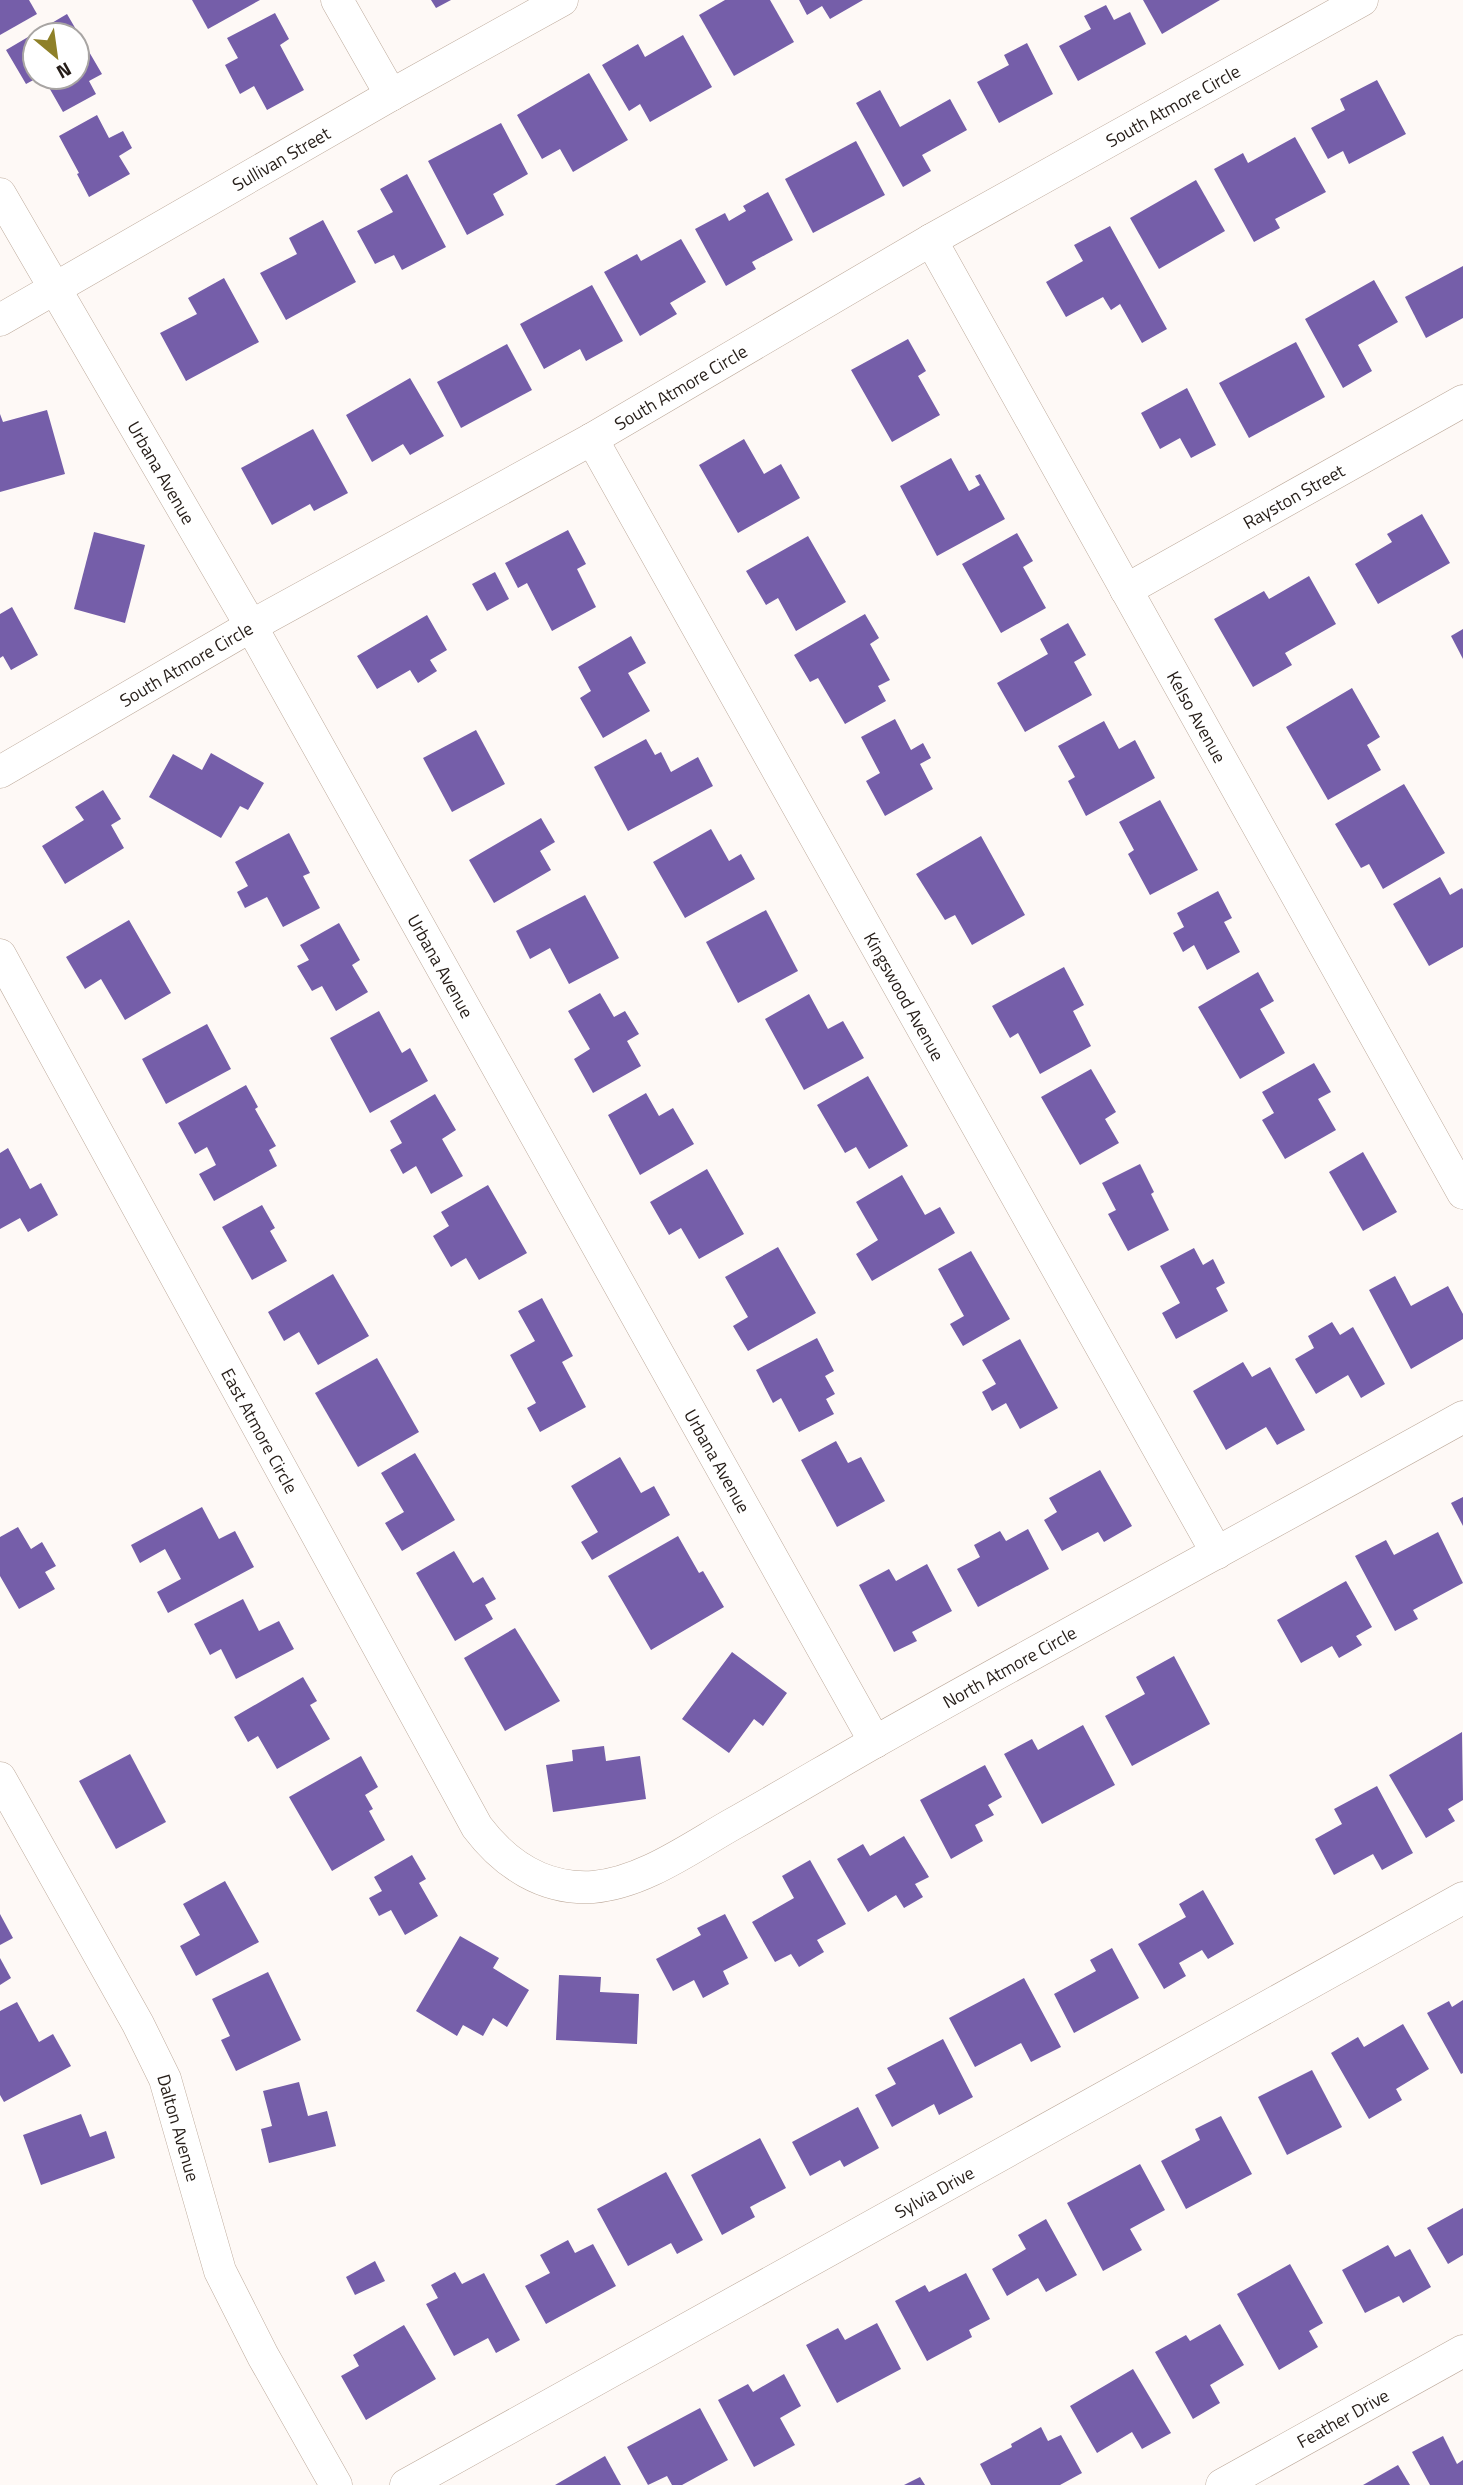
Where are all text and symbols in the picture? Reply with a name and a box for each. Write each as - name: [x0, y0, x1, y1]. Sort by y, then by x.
- north arrow: [21, 21, 91, 91]
- text: N: [52, 55, 77, 87]
- street label: South Atmore Circle: [1100, 57, 1245, 154]
- street label: Sullivan Street: [227, 119, 335, 197]
- street label: South Atmore Circle: [609, 337, 752, 437]
- street label: Urbana Avenue: [121, 416, 202, 529]
- street label: Rayston Street: [1238, 456, 1350, 535]
- street label: South Atmore Circle: [114, 614, 258, 713]
- street label: Kelso Avenue: [1161, 666, 1234, 768]
- street label: Urbana Avenue: [401, 909, 481, 1023]
- street label: Kingswood Avenue: [858, 927, 952, 1066]
- street label: East Atmore Circle: [215, 1363, 305, 1498]
- street label: Urbana Avenue: [678, 1404, 758, 1518]
- street label: North Atmore Circle: [938, 1619, 1081, 1715]
- street label: Dalton Avenue: [151, 2071, 207, 2185]
- street label: Sylvia Drive: [889, 2159, 979, 2225]
- street label: Feather Drive: [1291, 2381, 1394, 2455]

